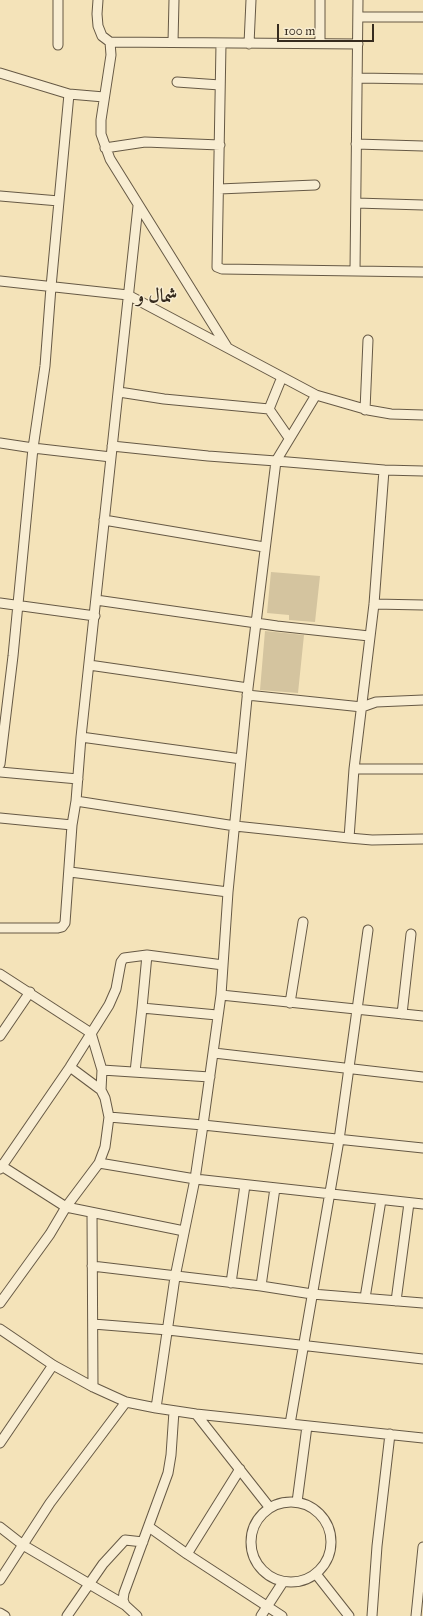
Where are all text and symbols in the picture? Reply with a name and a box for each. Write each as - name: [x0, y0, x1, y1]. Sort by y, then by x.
- scale bar: [279, 16, 376, 42]
- text: 100 m: [284, 24, 315, 38]
- district label: شمال و: [137, 286, 177, 308]

